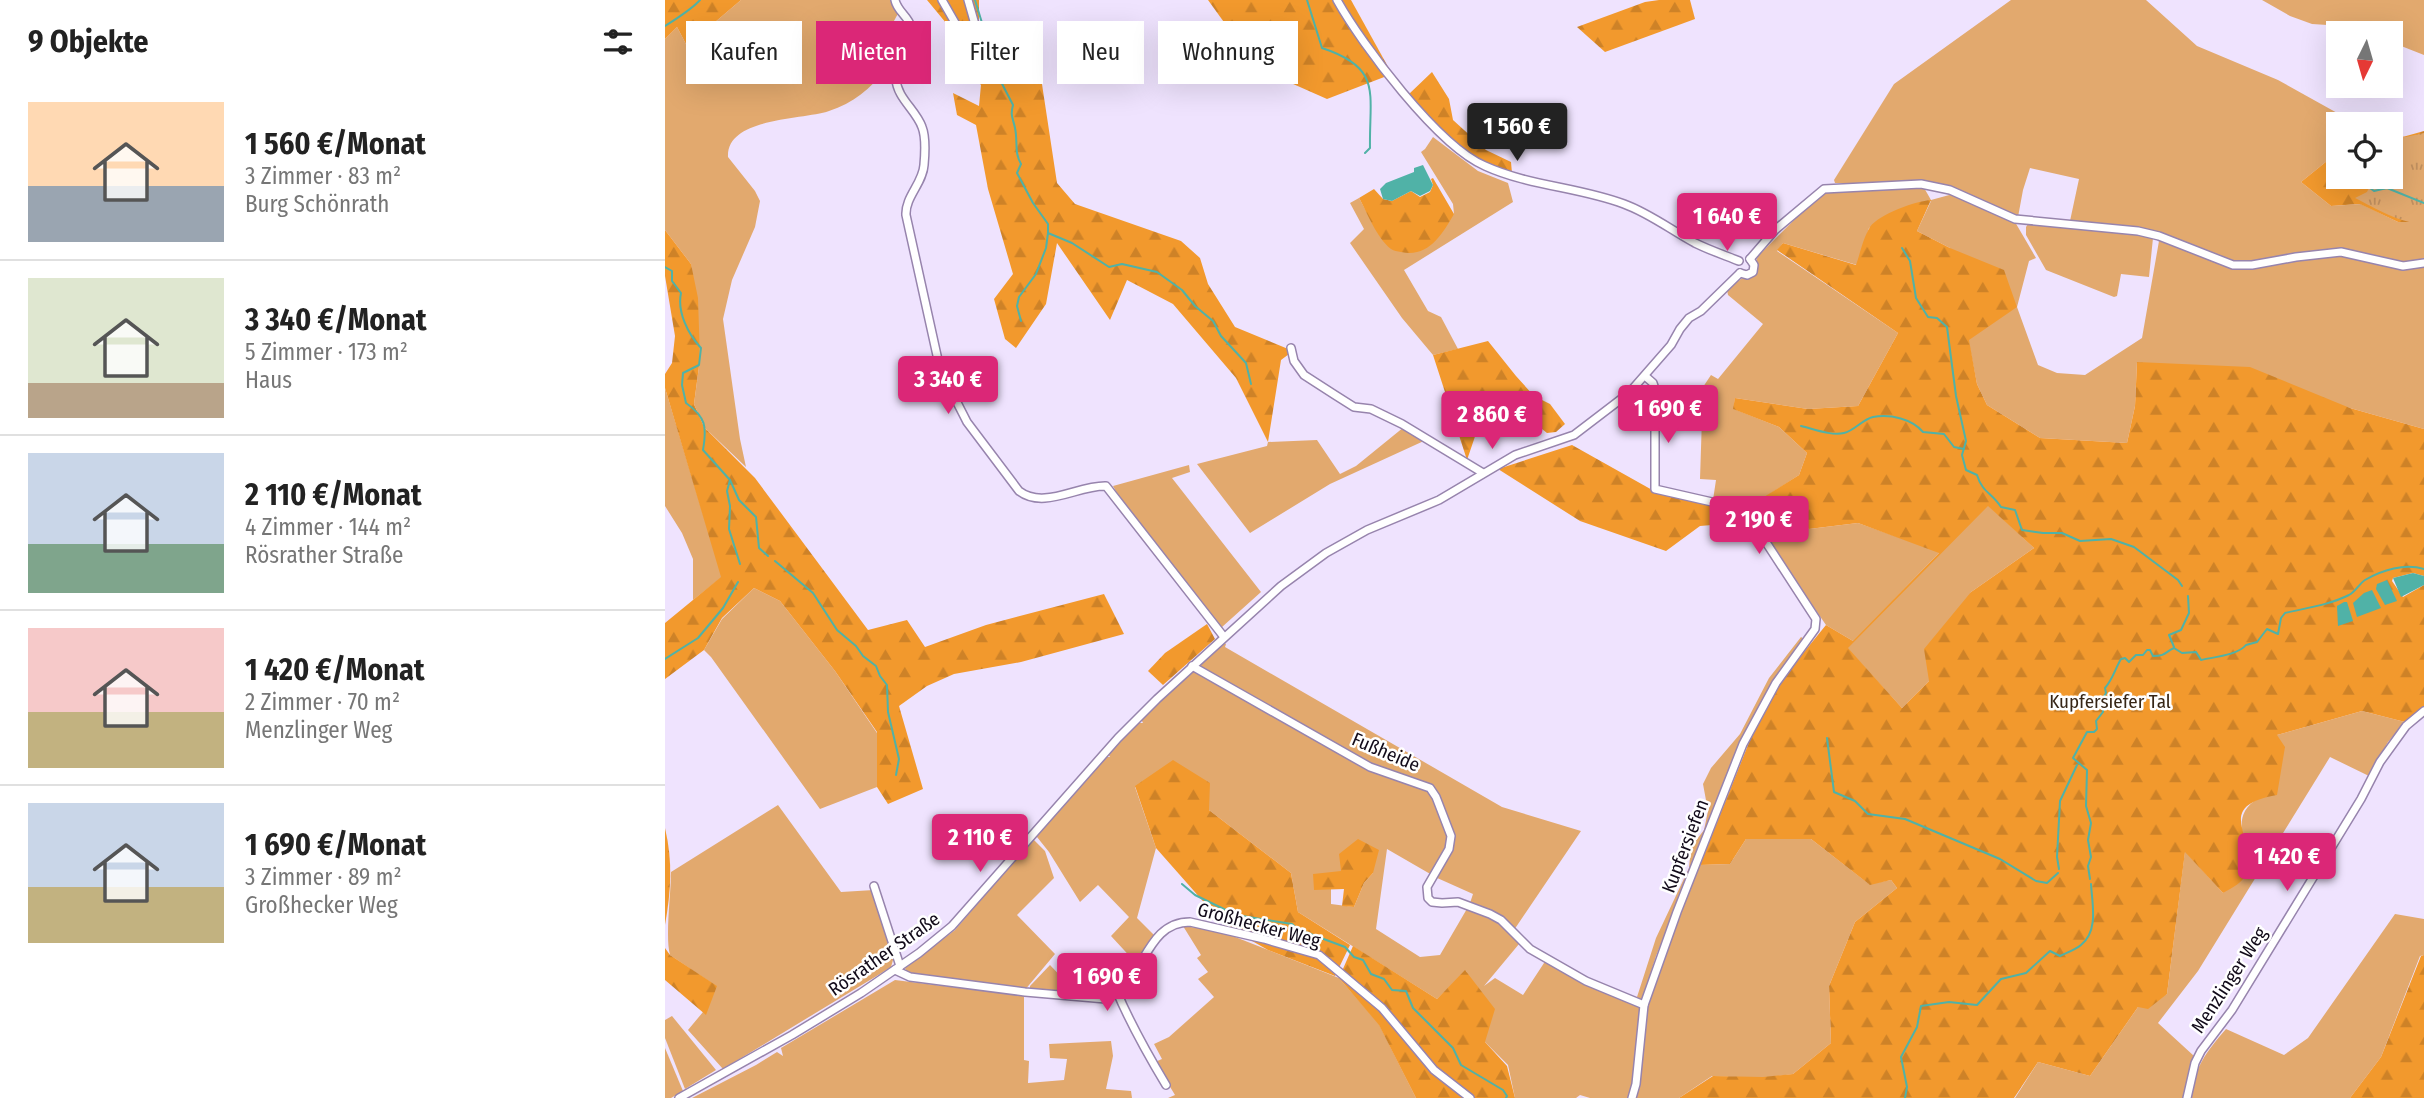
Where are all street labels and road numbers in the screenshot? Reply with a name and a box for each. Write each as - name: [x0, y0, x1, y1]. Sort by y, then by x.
- street label: Fußheide: [1349, 727, 1423, 777]
- street label: Kupfersiefen: [1657, 796, 1713, 896]
- street label: Großhecker Weg: [1195, 898, 1323, 952]
- street label: Rösrather Straße: [824, 907, 944, 1001]
- street label: Menzlinger Weg: [2186, 923, 2272, 1037]

